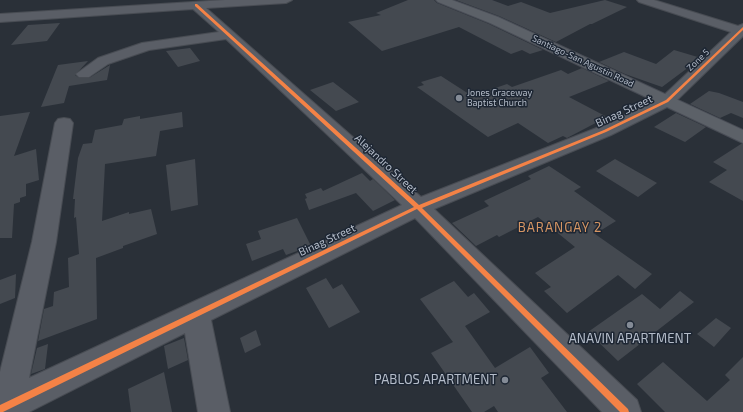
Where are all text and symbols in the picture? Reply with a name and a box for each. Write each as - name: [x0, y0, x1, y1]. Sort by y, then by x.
- street label: Santiago-San Agustin Road: [530, 33, 636, 89]
- street label: Zone 5: [685, 47, 711, 73]
- place label: Jones Graceway Baptist Church: [467, 88, 532, 109]
- street label: Binag Street: [594, 92, 654, 130]
- marker: Jones Graceway Baptist Church: [454, 93, 464, 103]
- street label: Alejandro Street: [352, 132, 420, 196]
- district label: BARANGAY 2: [518, 220, 602, 236]
- street label: Binag Street: [297, 221, 357, 259]
- marker: ANAVIN APARTMENT: [625, 320, 635, 330]
- place label: ANAVIN APARTMENT: [569, 331, 691, 347]
- place label: PABLOS APARTMENT: [374, 372, 497, 388]
- marker: PABLOS APARTMENT: [500, 375, 510, 385]

